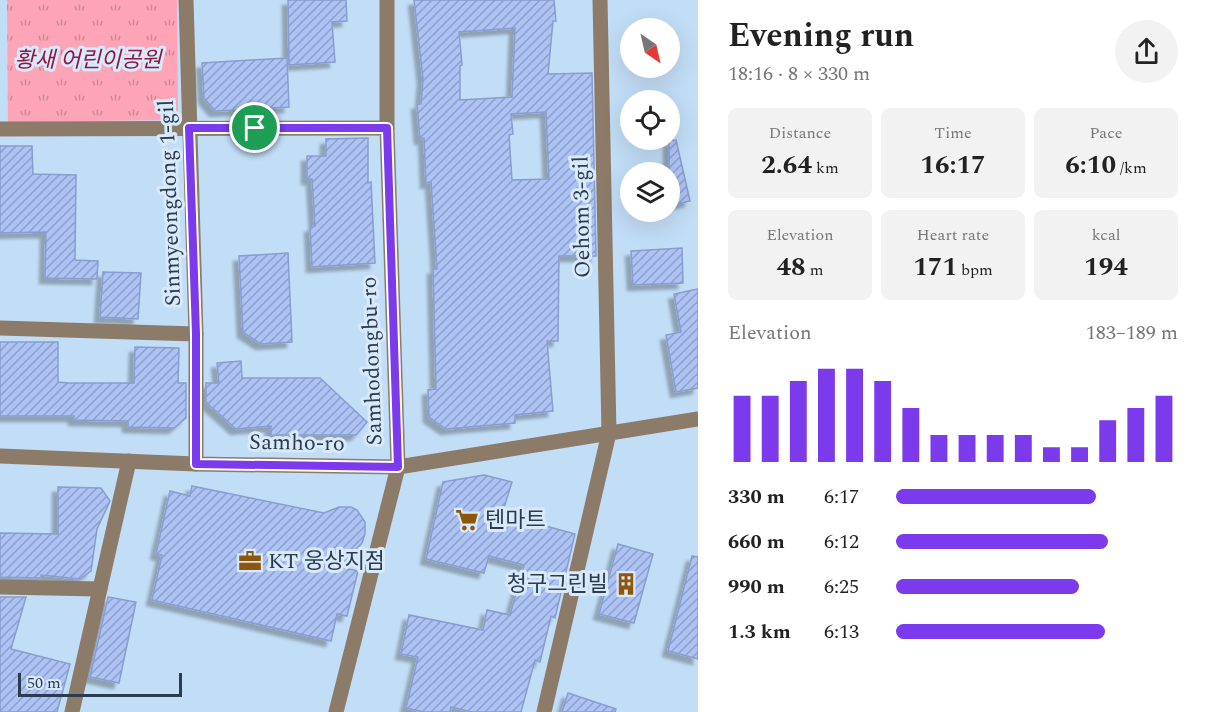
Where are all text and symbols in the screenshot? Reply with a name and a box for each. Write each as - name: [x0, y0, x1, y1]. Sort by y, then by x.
- text: Evening run: [728, 11, 914, 61]
- north arrow: [620, 18, 680, 78]
- map controls: [620, 18, 680, 222]
- button: share: [1115, 20, 1178, 83]
- park label: 황새 어린이공원: [15, 44, 163, 77]
- text: 18:16 · 8 × 330 m: [728, 59, 870, 89]
- button: locate: [620, 90, 680, 150]
- street label: Sinmyeongdong 1-gil: [150, 99, 190, 307]
- pin: [229, 102, 280, 153]
- icon: arrive: [238, 111, 271, 144]
- text: Distance: [769, 121, 831, 145]
- text: Time: [934, 121, 972, 145]
- text: Pace: [1089, 121, 1123, 145]
- text: 2.64: [761, 145, 812, 185]
- text: 16:17: [920, 145, 986, 185]
- text: 6:10: [1065, 145, 1116, 185]
- street label: Oehom 3-gil: [564, 156, 600, 278]
- text: km: [812, 156, 839, 180]
- text: /km: [1116, 156, 1147, 180]
- button: layers: [620, 162, 680, 222]
- text: Elevation: [766, 223, 834, 247]
- text: Heart rate: [917, 223, 989, 247]
- text: kcal: [1092, 223, 1120, 247]
- text: 48: [777, 247, 806, 287]
- text: 171: [913, 247, 957, 287]
- text: 194: [1084, 247, 1128, 287]
- text: m: [806, 258, 823, 282]
- text: bpm: [957, 258, 993, 282]
- street label: Samhodongbu-ro: [353, 276, 391, 446]
- text: Elevation: [728, 318, 812, 348]
- text: 183–189 m: [1086, 318, 1178, 348]
- street label: Samho-ro: [249, 426, 345, 460]
- text: 330 m: [728, 482, 785, 512]
- text: 6:17: [824, 482, 859, 512]
- place label: 텐마트: [485, 504, 546, 537]
- supermarket icon: 텐마트: [454, 507, 480, 533]
- text: 660 m: [728, 527, 785, 557]
- text: 6:12: [824, 527, 859, 557]
- place label: KT 웅상지점: [268, 545, 385, 578]
- office icon: KT 웅상지점: [237, 548, 263, 574]
- place label: 청구그린빌: [507, 568, 608, 601]
- building icon: 청구그린빌: [613, 571, 639, 597]
- text: 990 m: [728, 572, 785, 602]
- text: 6:25: [824, 572, 859, 602]
- text: 1.3 km: [728, 617, 791, 647]
- text: 6:13: [824, 617, 859, 647]
- scale bar: [18, 670, 182, 698]
- text: 50 m: [27, 671, 61, 695]

